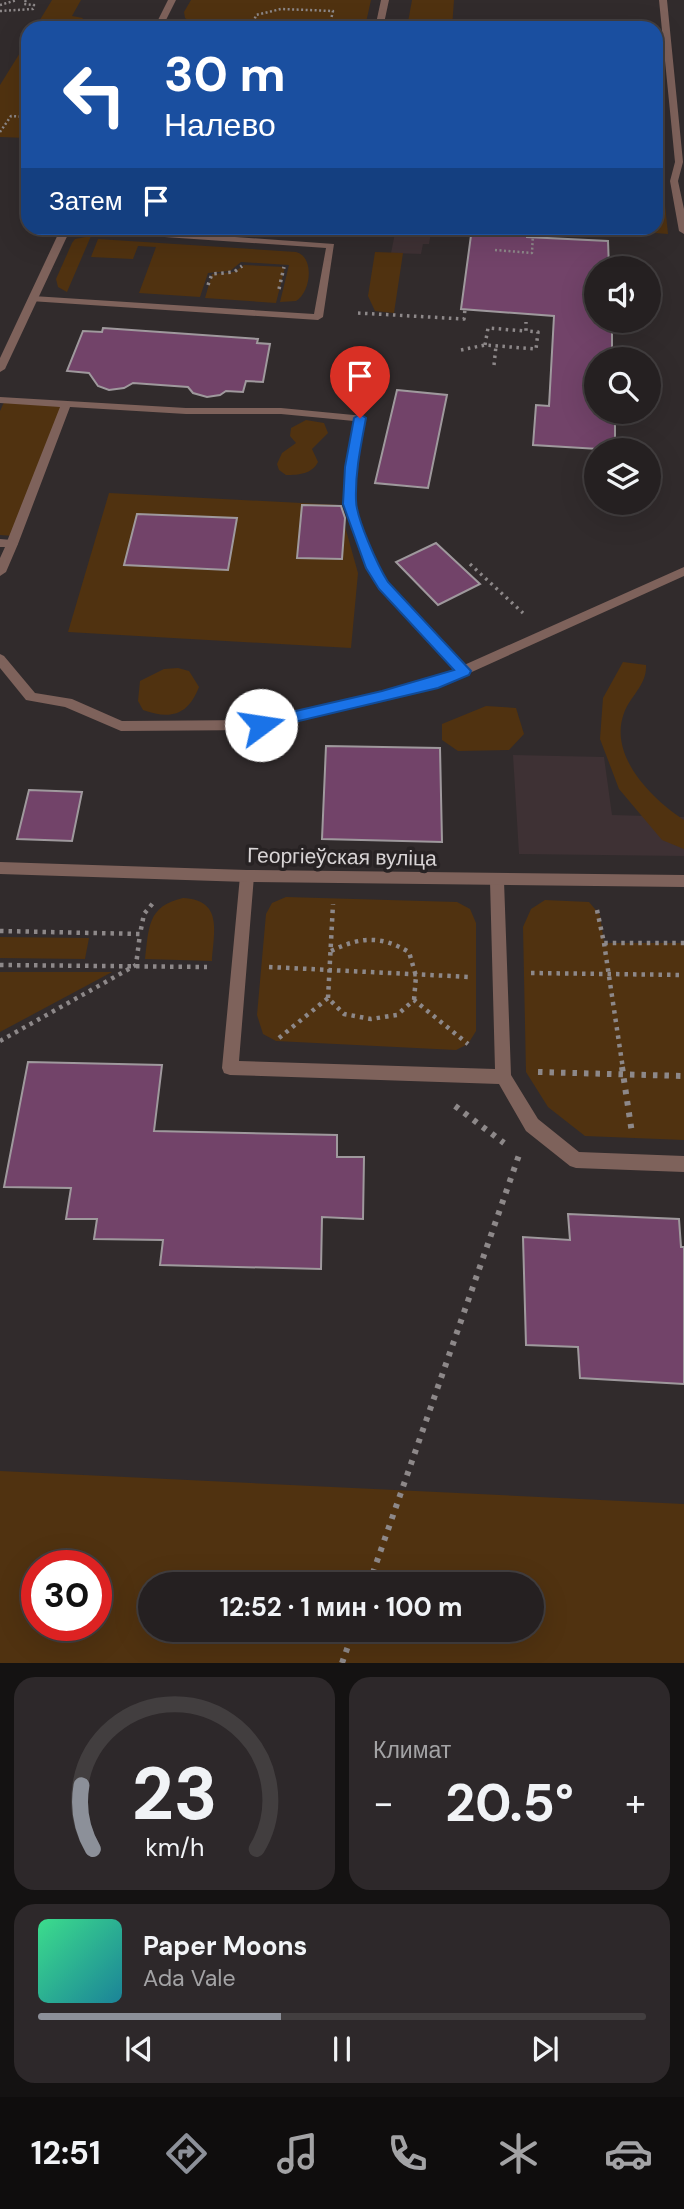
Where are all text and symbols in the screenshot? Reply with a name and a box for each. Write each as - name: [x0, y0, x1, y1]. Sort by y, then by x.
- text: 30 m: [164, 42, 286, 106]
- icon: left: [49, 49, 140, 140]
- text: Налево: [164, 104, 276, 146]
- icon: arrive: [137, 182, 175, 220]
- text: Затем: [49, 184, 123, 218]
- map controls: [584, 256, 661, 515]
- button: sound: [584, 256, 661, 333]
- pin: [330, 346, 390, 418]
- button: search: [584, 347, 661, 424]
- icon: arrive: [341, 357, 379, 395]
- button: layers: [584, 438, 661, 515]
- position arrow: [224, 688, 298, 762]
- street label: Георгіеўская вуліца: [247, 841, 437, 873]
- speed limit sign: 30: [21, 1550, 112, 1641]
- text: 12:52 · 1 мин · 100 m: [220, 1590, 462, 1624]
- text: Климат: [373, 1735, 451, 1765]
- text: 23: [132, 1748, 217, 1843]
- text: 20.5°: [445, 1769, 574, 1837]
- text: −: [373, 1778, 394, 1828]
- text: +: [625, 1778, 646, 1828]
- text: km/h: [145, 1831, 204, 1864]
- text: Paper Moons: [143, 1929, 307, 1963]
- text: Ada Vale: [143, 1963, 236, 1993]
- icon: previous: [120, 2030, 158, 2068]
- icon: pause: [323, 2030, 361, 2068]
- icon: next: [526, 2030, 564, 2068]
- icon: directions: [162, 2129, 211, 2178]
- icon: music: [273, 2129, 322, 2178]
- icon: phone: [383, 2129, 432, 2178]
- icon: climate: [494, 2129, 543, 2178]
- icon: car: [604, 2129, 653, 2178]
- text: 12:51: [31, 2132, 101, 2174]

